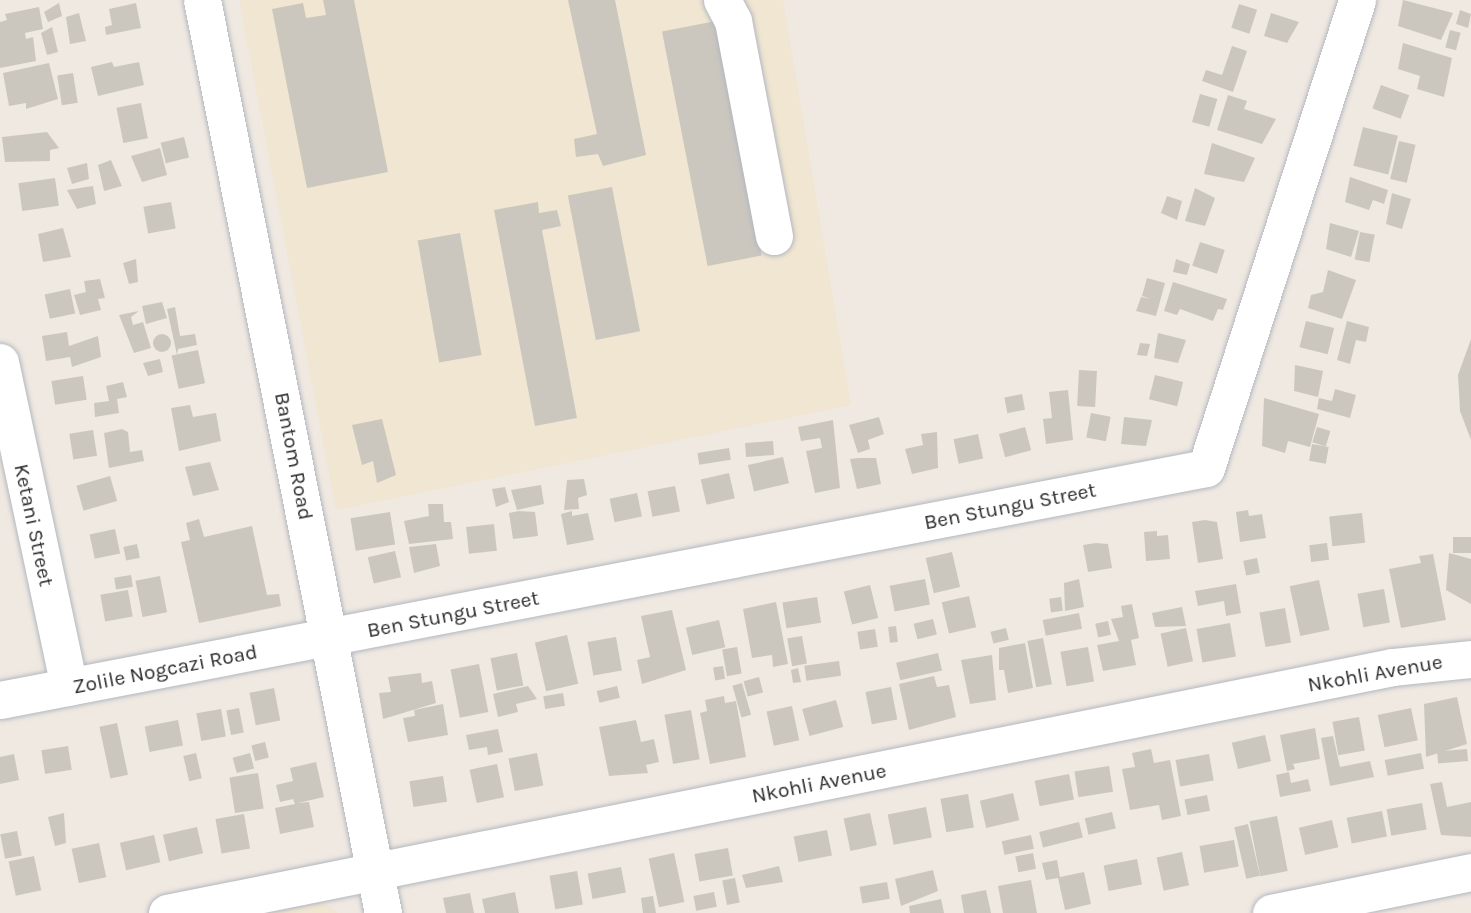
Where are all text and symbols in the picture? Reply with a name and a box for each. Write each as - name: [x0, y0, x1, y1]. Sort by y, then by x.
- street label: Bantom Road: [269, 390, 319, 522]
- street label: Ketani Street: [9, 461, 59, 589]
- street label: Ben Stungu Street: [922, 477, 1098, 535]
- street label: Ben Stungu Street: [365, 585, 541, 643]
- street label: Zolile Nogcazi Road: [71, 639, 259, 699]
- street label: Nkohli Avenue: [1306, 649, 1444, 697]
- street label: Nkohli Avenue: [750, 758, 888, 808]

